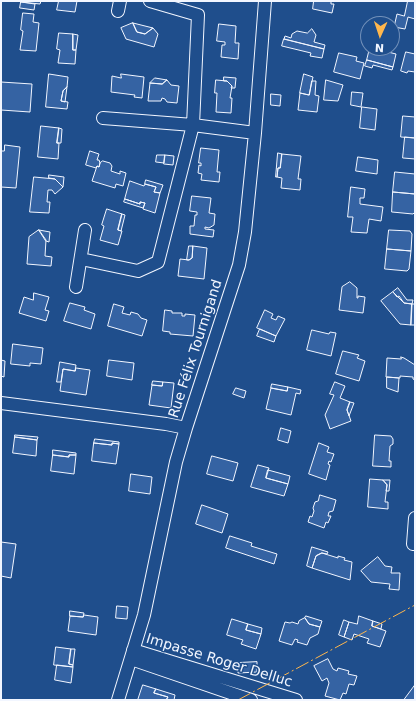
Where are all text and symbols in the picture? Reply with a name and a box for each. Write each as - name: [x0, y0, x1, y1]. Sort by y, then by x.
- north arrow: [360, 16, 400, 56]
- text: N: [374, 41, 384, 54]
- street label: Rue Félix Tournigand: [166, 278, 226, 420]
- street label: Impasse Roger Delluc: [144, 631, 294, 691]

